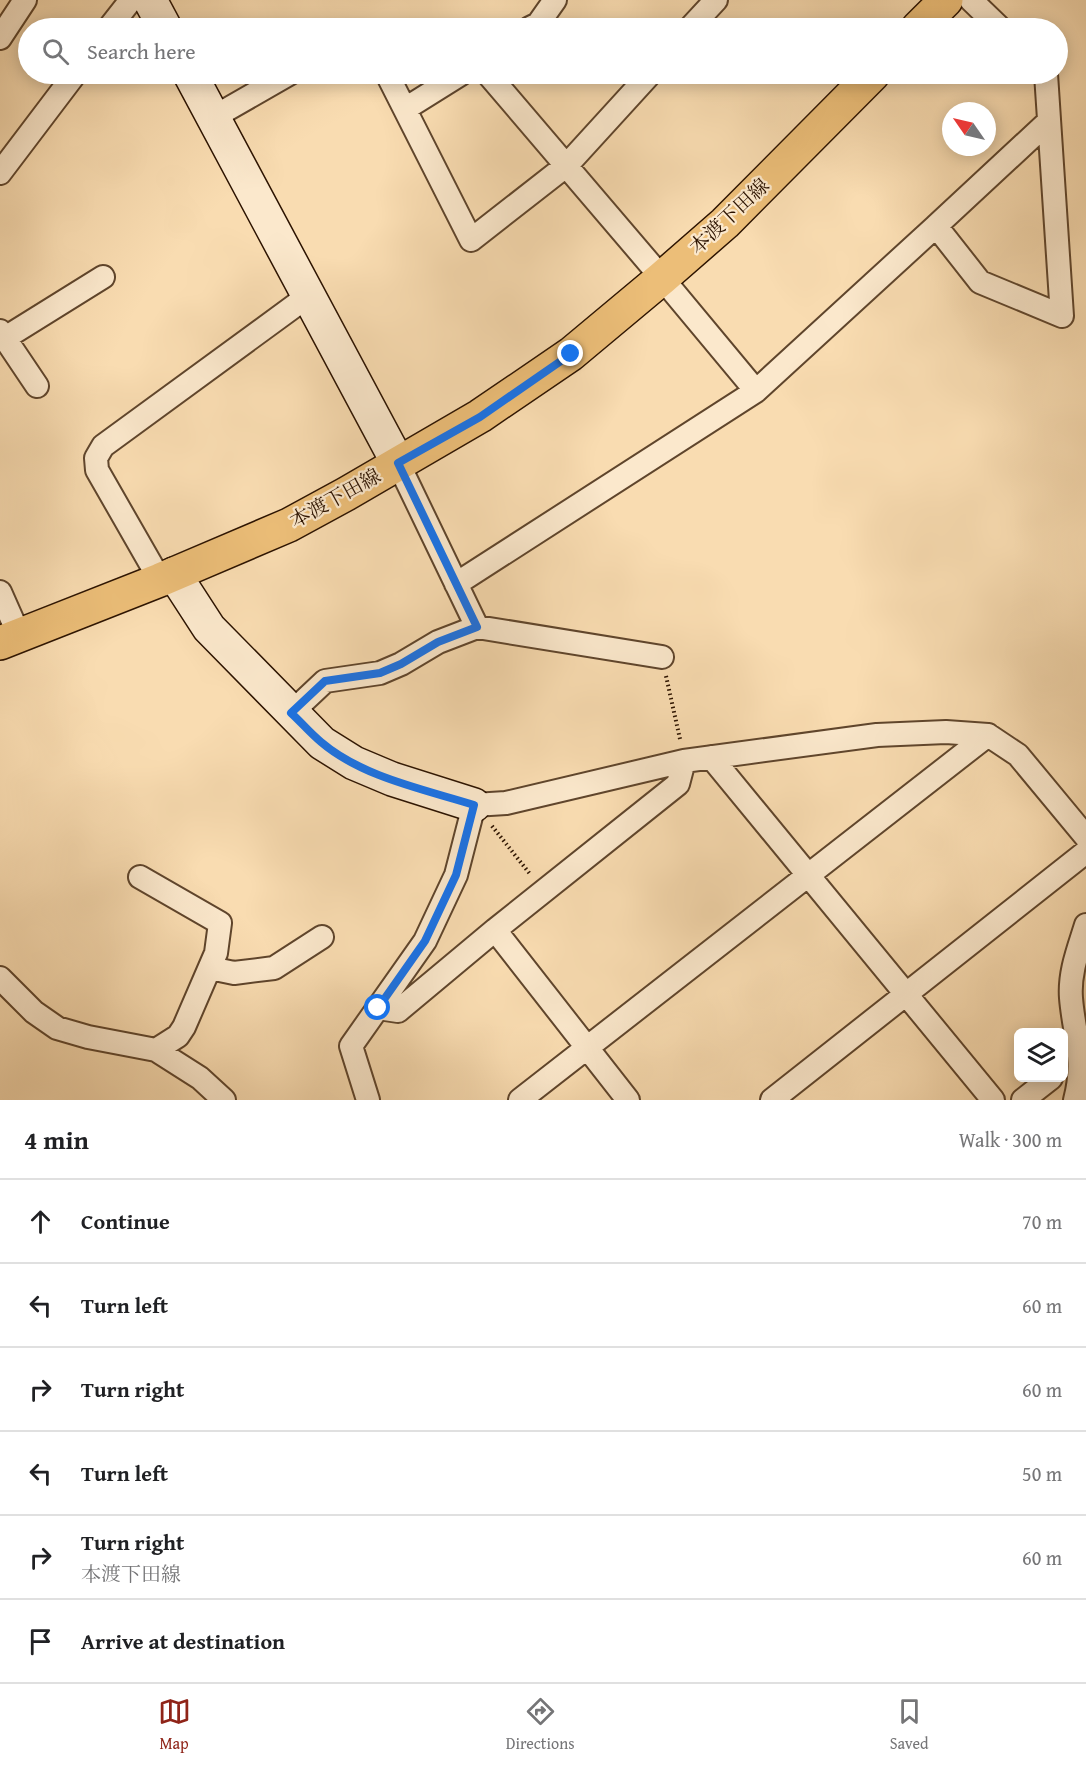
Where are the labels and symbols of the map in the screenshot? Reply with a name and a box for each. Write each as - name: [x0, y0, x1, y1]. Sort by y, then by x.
- north arrow: [942, 102, 996, 156]
- street label: 本渡下田線: [682, 171, 775, 260]
- route end: [557, 340, 583, 366]
- street label: 本渡下田線: [284, 461, 386, 534]
- route start: [364, 994, 390, 1020]

